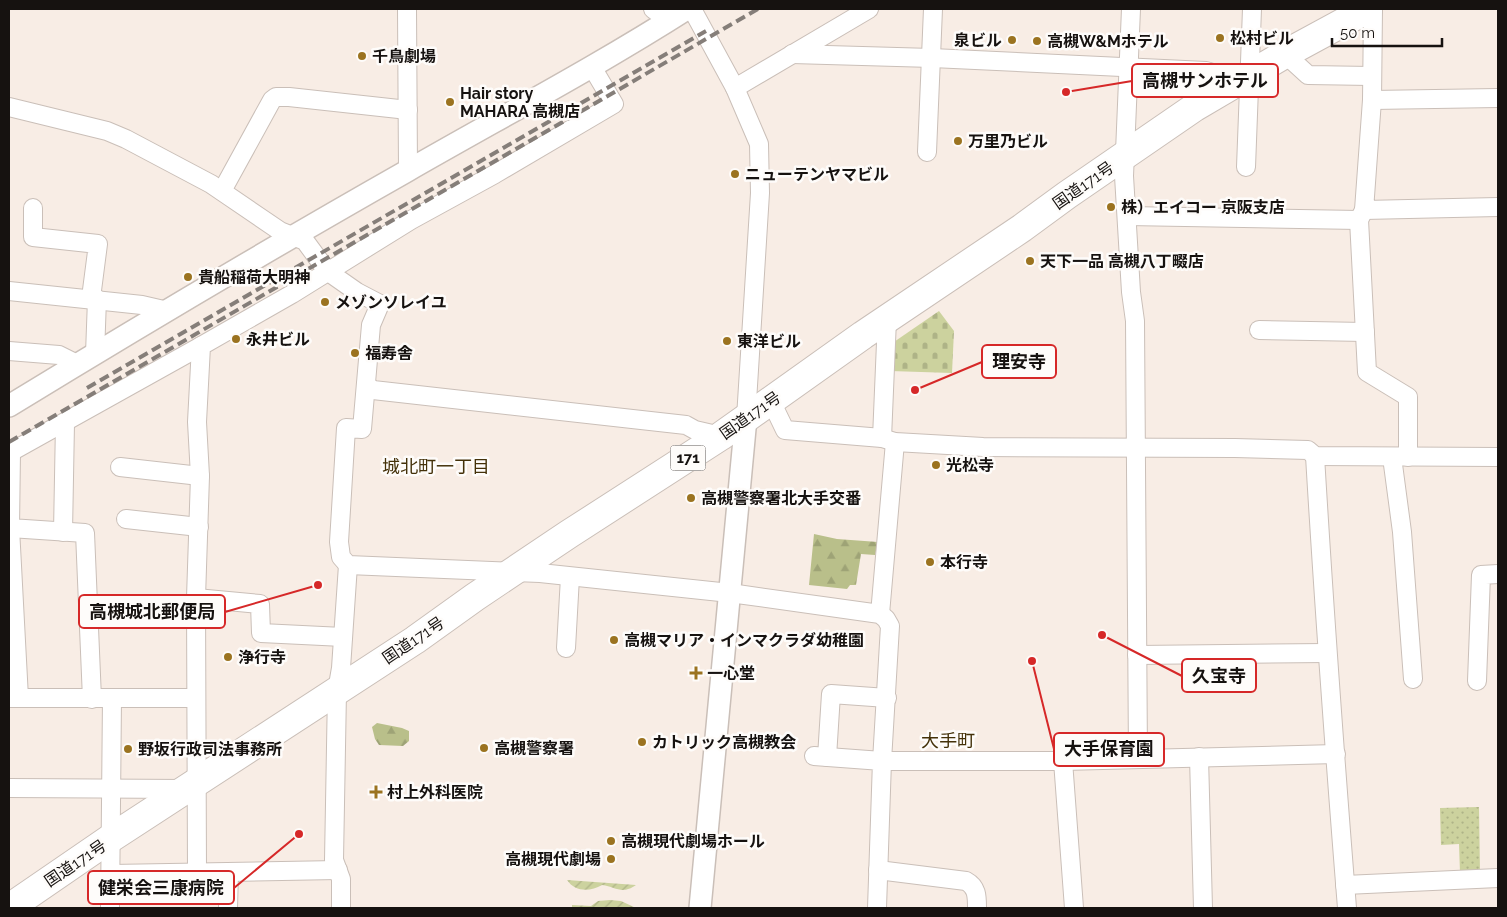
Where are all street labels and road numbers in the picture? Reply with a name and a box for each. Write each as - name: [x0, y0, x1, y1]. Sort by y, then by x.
- street label: 国道171号: [1049, 158, 1117, 213]
- street label: 国道171号: [716, 388, 784, 443]
- road number: 171: [670, 446, 706, 470]
- street label: 国道171号: [379, 613, 448, 668]
- street label: 国道171号: [41, 836, 110, 891]

